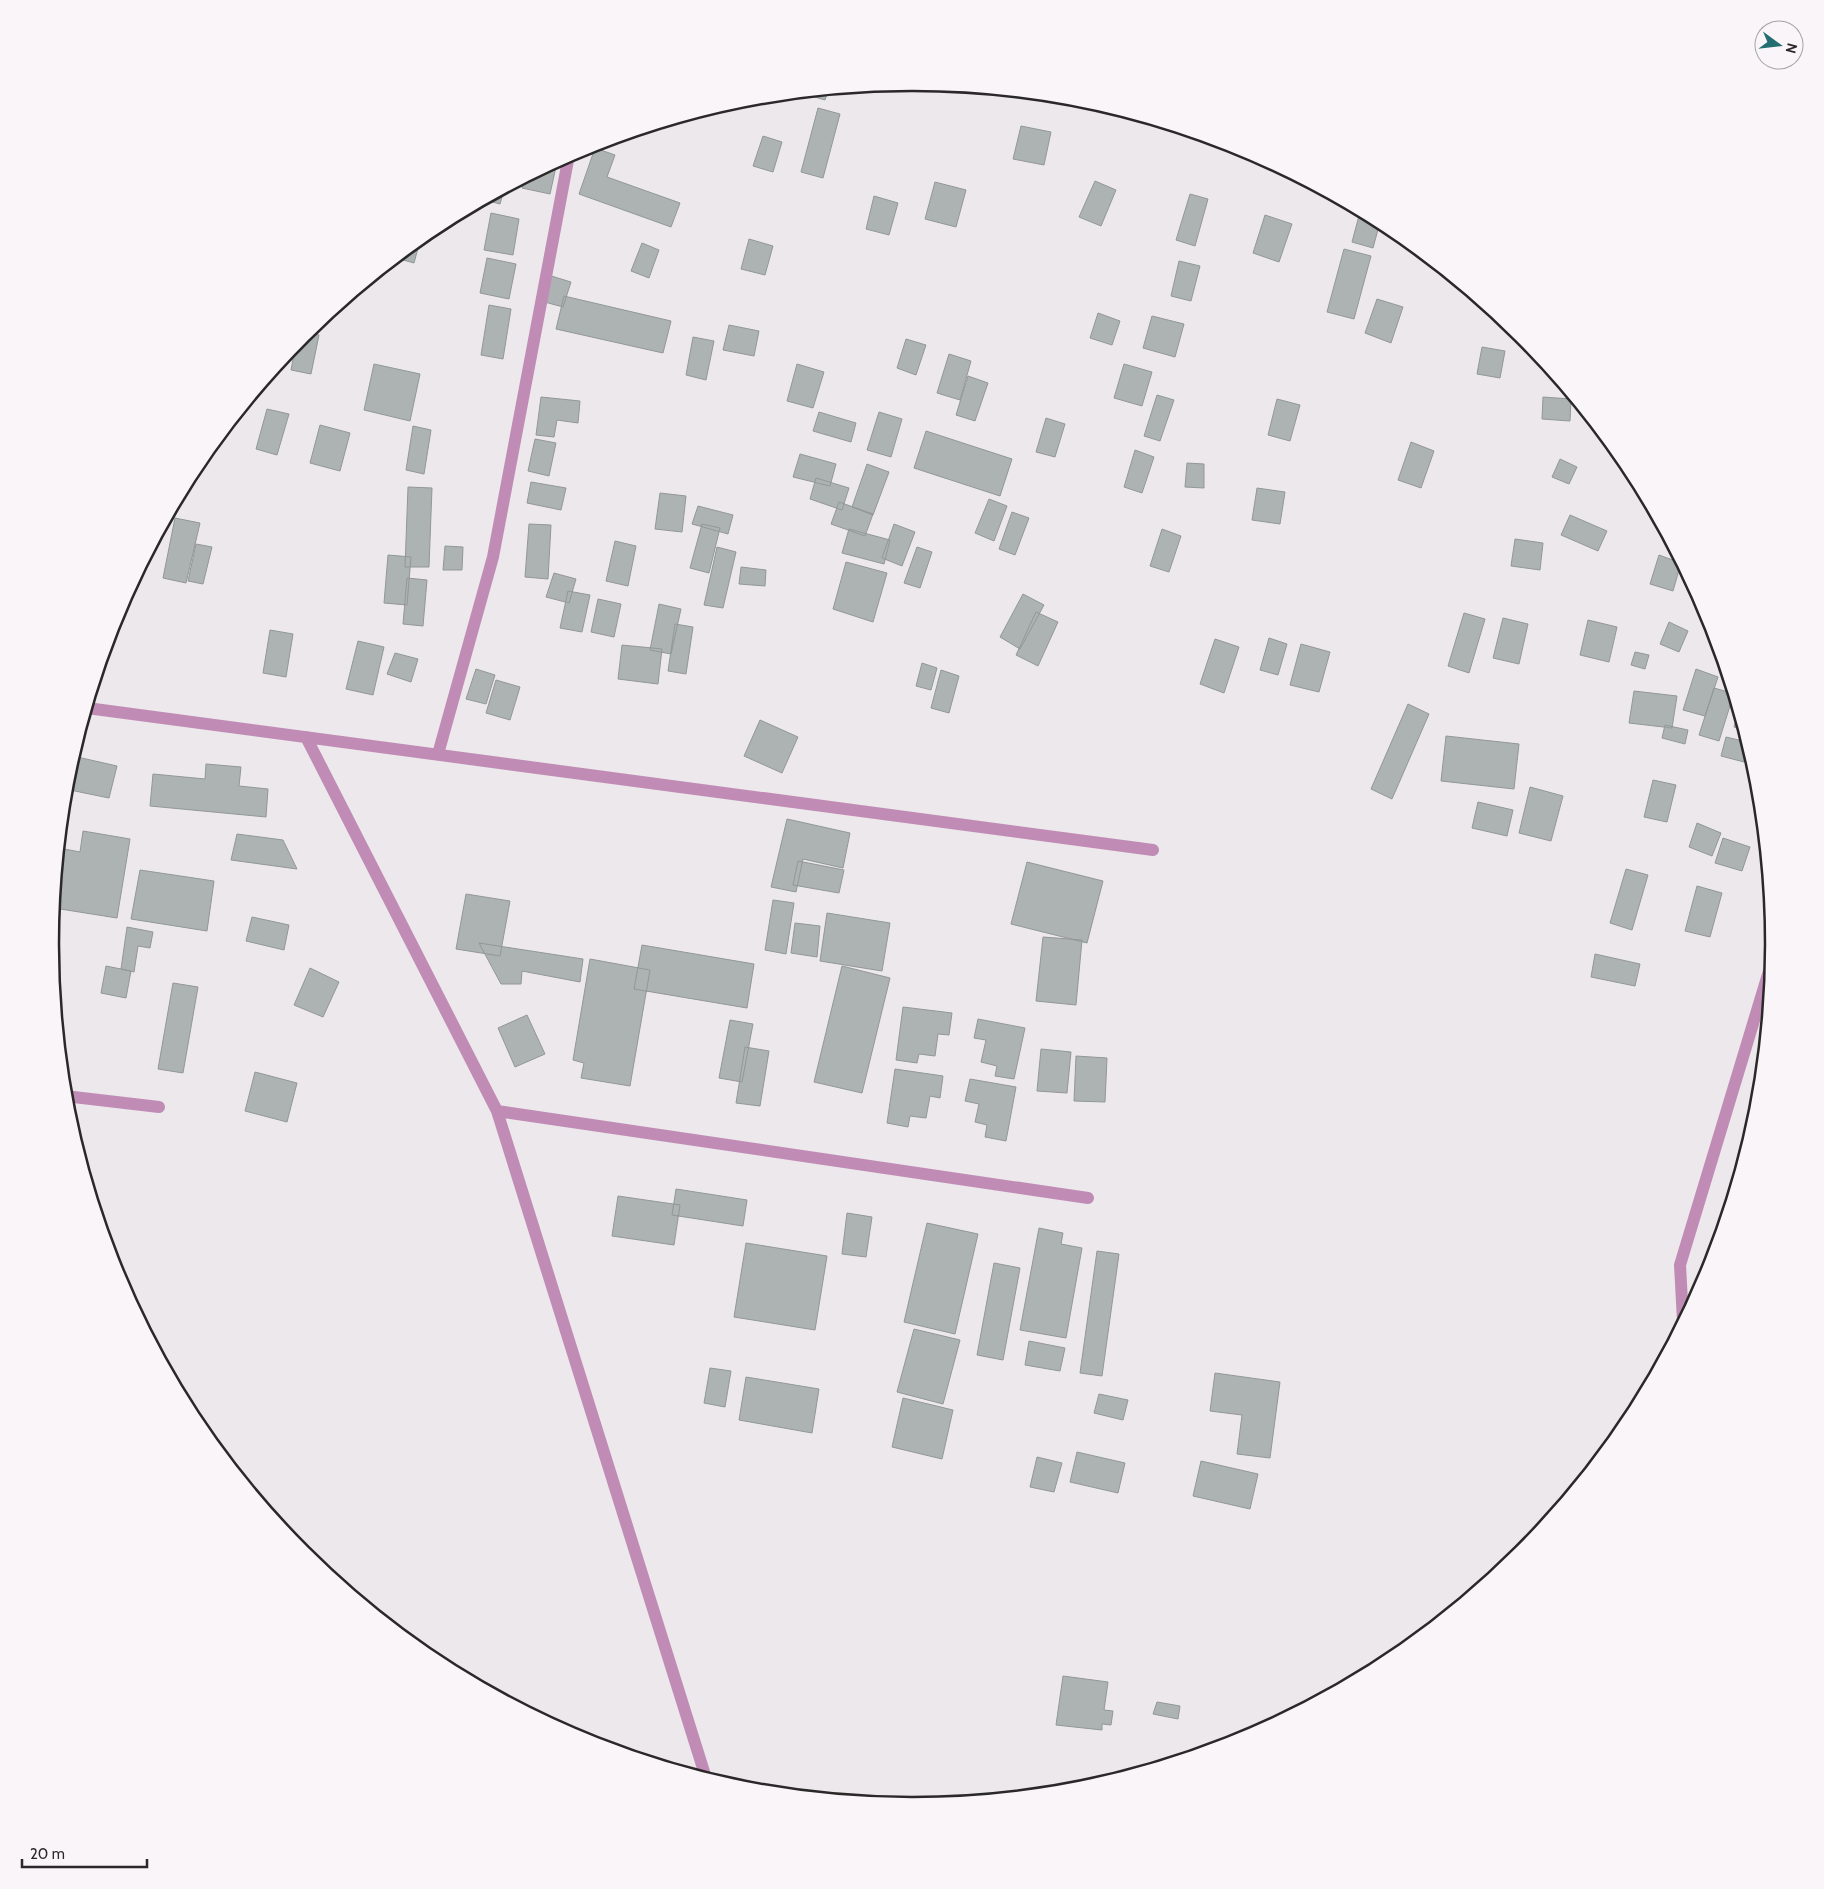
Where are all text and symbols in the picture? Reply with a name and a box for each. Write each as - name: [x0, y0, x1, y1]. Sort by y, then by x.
- north arrow: [1754, 20, 1804, 70]
- text: N: [1782, 41, 1802, 55]
- scale bar: [22, 1836, 148, 1868]
- text: 20 m: [30, 1845, 65, 1863]

